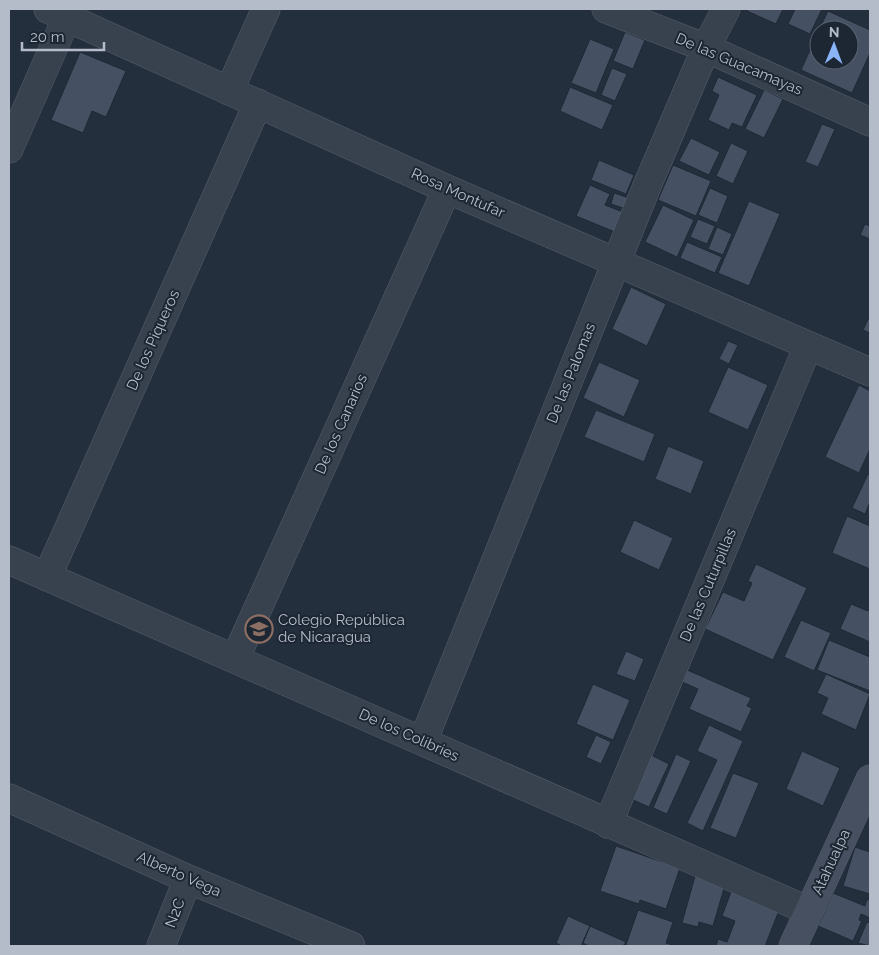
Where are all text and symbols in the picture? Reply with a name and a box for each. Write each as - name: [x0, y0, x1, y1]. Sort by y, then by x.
- scale bar: [22, 20, 105, 52]
- north arrow: [809, 20, 859, 70]
- text: N: [829, 24, 840, 40]
- text: 20 m: [30, 28, 65, 46]
- street label: De las Guacamayas: [673, 29, 805, 99]
- street label: Rosa Montufar: [408, 164, 508, 222]
- street label: De los Piqueros: [123, 287, 183, 393]
- street label: De las Palomas: [543, 320, 599, 426]
- street label: De los Canarios: [311, 371, 371, 477]
- street label: De las Cuturpillas: [676, 526, 740, 644]
- place label: Colegio República de Nicaragua: [278, 611, 405, 646]
- school or university icon: Colegio República de Nicaragua: [244, 614, 274, 644]
- street label: De los Colibries: [356, 705, 462, 765]
- street label: Atahualpa: [808, 826, 854, 898]
- street label: Alberto Vega: [134, 847, 224, 901]
- street label: N2C: [161, 896, 189, 930]

